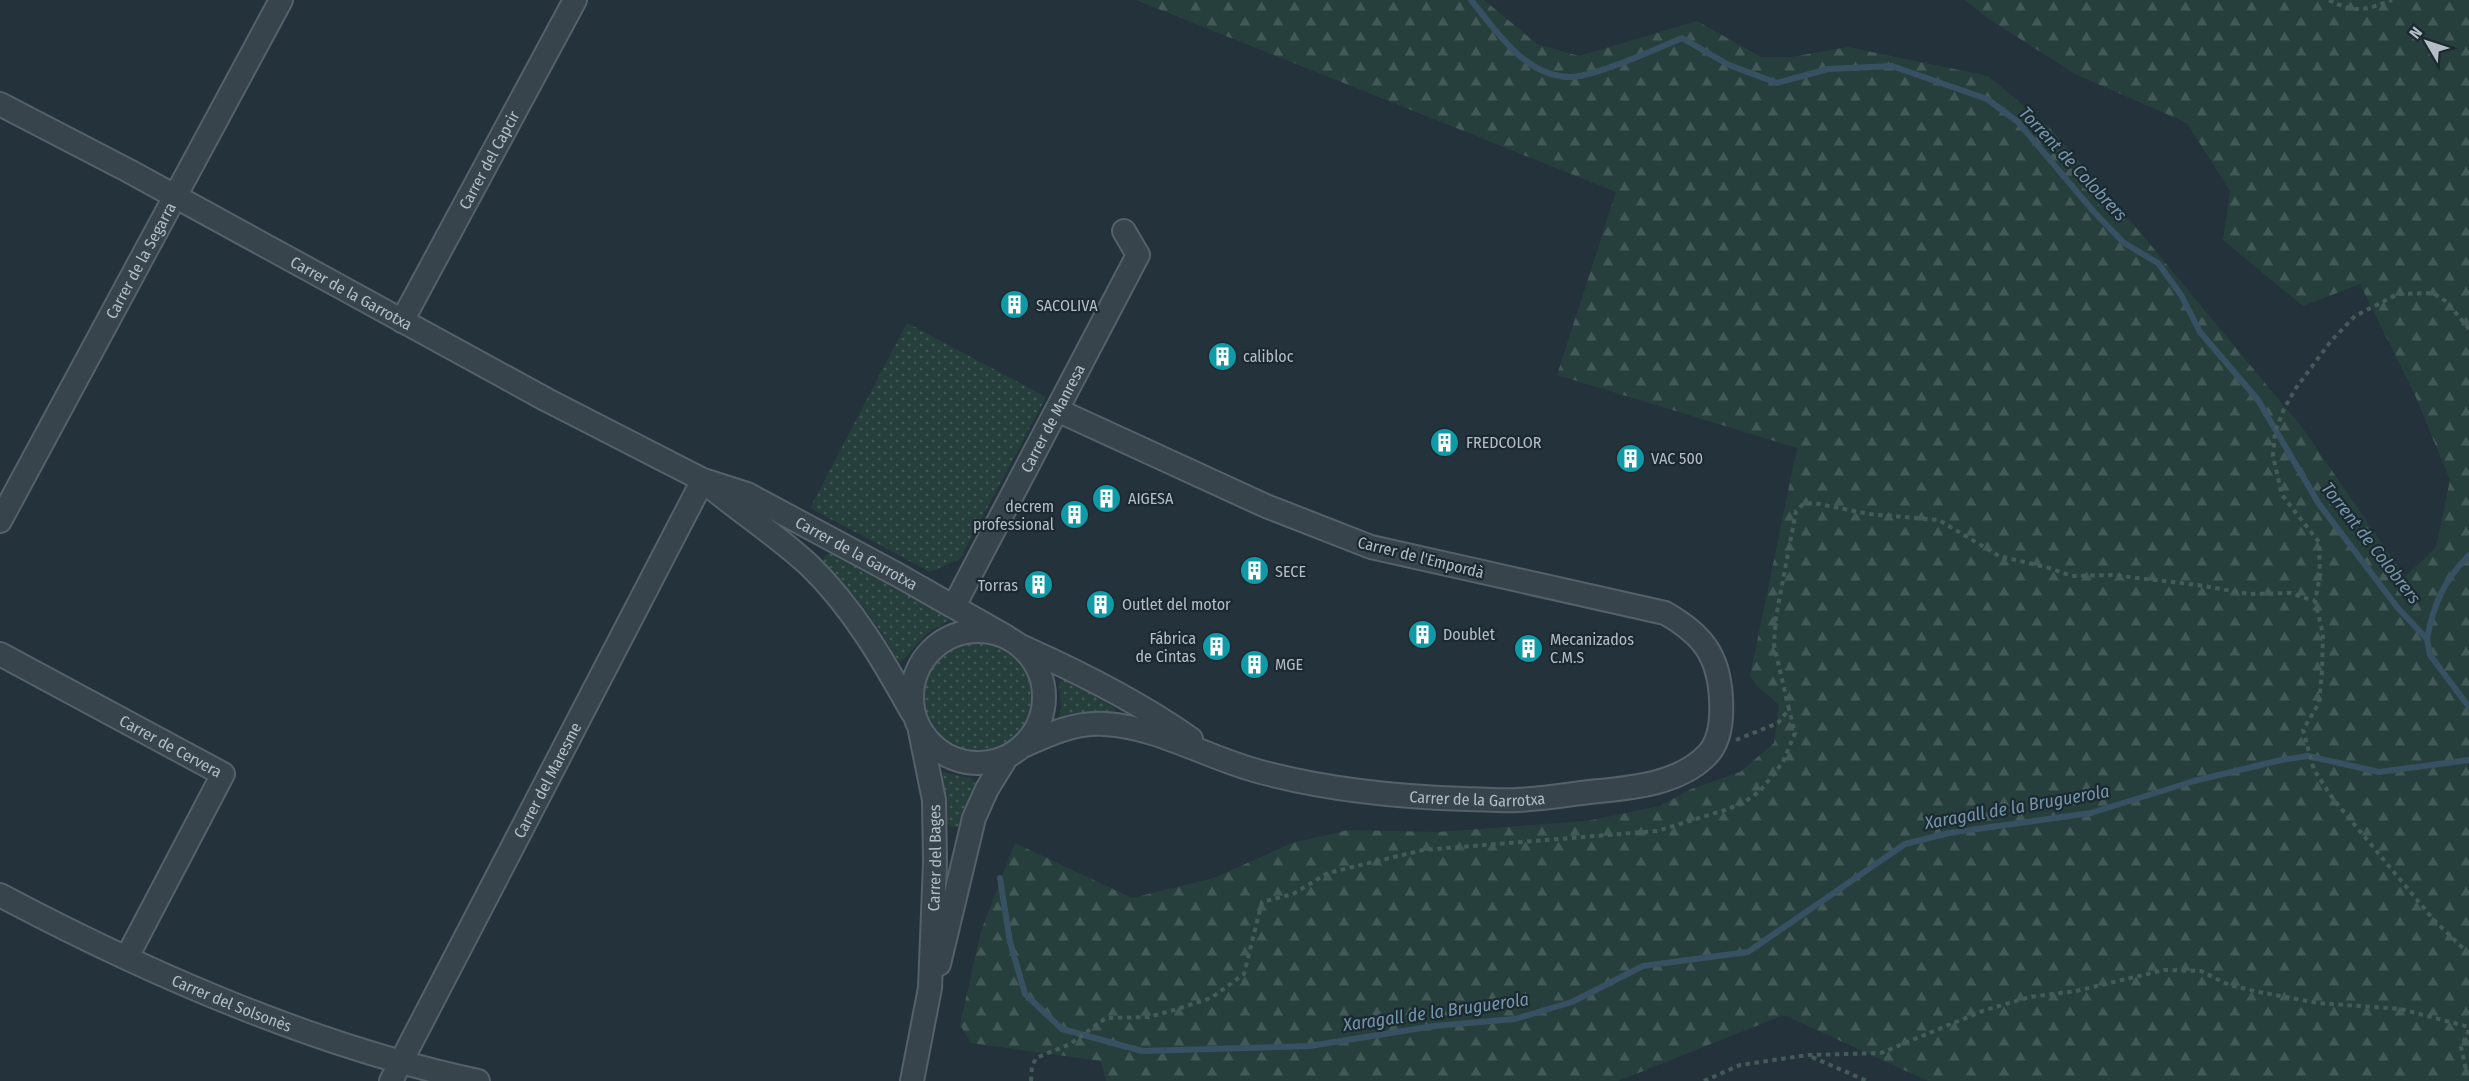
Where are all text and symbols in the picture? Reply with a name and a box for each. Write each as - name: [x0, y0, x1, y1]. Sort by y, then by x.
- north arrow: [2397, 12, 2457, 72]
- text: N: [2405, 23, 2426, 43]
- water label: Torrent de Colobrers: [2014, 102, 2132, 226]
- street label: Carrer del Capcir: [455, 107, 524, 213]
- street label: Carrer de la Segarra: [102, 199, 180, 322]
- street label: Carrer de la Garrotxa: [287, 252, 415, 334]
- building icon: SACOLIVA: [999, 289, 1031, 321]
- place label: SACOLIVA: [1036, 296, 1098, 315]
- building icon: calibloc: [1206, 340, 1238, 372]
- place label: calibloc: [1243, 347, 1294, 366]
- street label: Carrer de Manresa: [1017, 361, 1089, 476]
- building icon: FREDCOLOR: [1429, 426, 1461, 458]
- place label: FREDCOLOR: [1466, 433, 1542, 452]
- building icon: VAC 500: [1614, 442, 1646, 474]
- place label: VAC 500: [1651, 449, 1703, 468]
- water label: Torrent de Colobrers: [2317, 478, 2426, 609]
- building icon: AIGESA: [1091, 482, 1123, 514]
- place label: AIGESA: [1128, 489, 1174, 508]
- place label: decrem professional: [973, 497, 1054, 534]
- building icon: decrem professional: [1059, 499, 1091, 531]
- street label: Carrer de la Garrotxa: [792, 513, 921, 594]
- street label: Carrer de l'Empordà: [1356, 533, 1486, 582]
- building icon: SECE: [1238, 555, 1270, 587]
- place label: SECE: [1275, 562, 1306, 581]
- building icon: Torras: [1023, 569, 1055, 601]
- place label: Torras: [978, 576, 1018, 595]
- building icon: Outlet del motor: [1085, 588, 1117, 620]
- place label: Outlet del motor: [1122, 595, 1231, 614]
- building icon: Doublet: [1406, 618, 1438, 650]
- place label: Doublet: [1443, 625, 1496, 644]
- place label: Fábrica de Cintas: [1135, 629, 1196, 666]
- place label: Mecanizados C.M.S: [1550, 630, 1634, 667]
- building icon: Fábrica de Cintas: [1201, 631, 1233, 663]
- building icon: Mecanizados C.M.S: [1513, 632, 1545, 664]
- building icon: MGE: [1238, 648, 1270, 680]
- place label: MGE: [1275, 655, 1303, 674]
- street label: Carrer de Cervera: [116, 711, 225, 782]
- street label: Carrer del Maresme: [510, 719, 586, 841]
- water label: Xaragall de la Bruguerola: [1922, 780, 2111, 834]
- street label: Carrer de la Garrotxa: [1409, 787, 1546, 810]
- street label: Carrer del Bages: [924, 804, 945, 912]
- street label: Carrer del Solsonès: [169, 971, 294, 1036]
- water label: Xaragall de la Bruguerola: [1341, 988, 1530, 1036]

